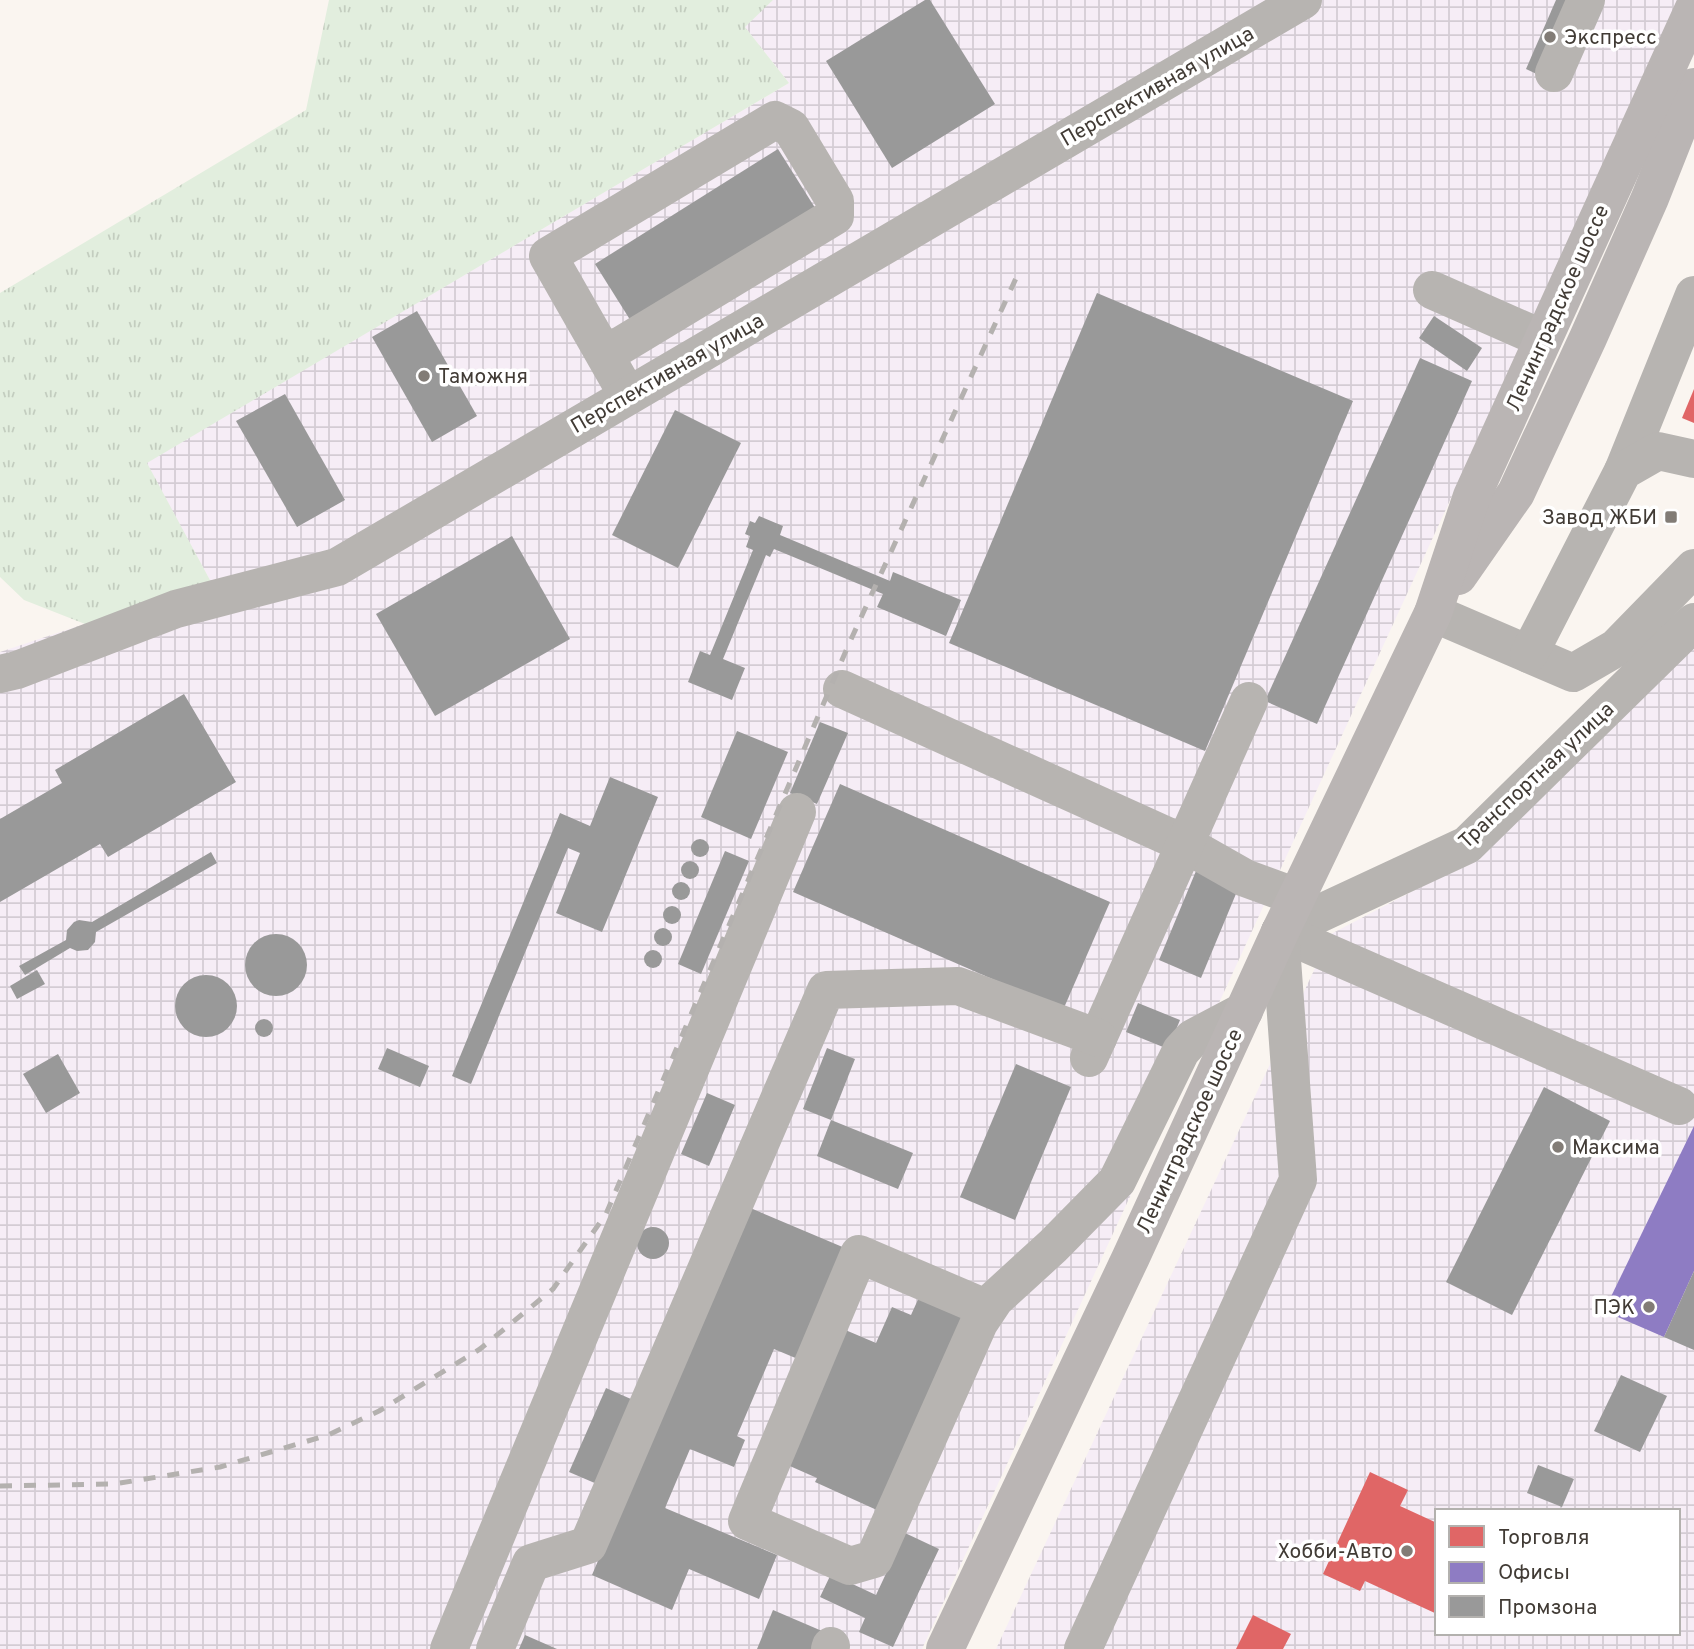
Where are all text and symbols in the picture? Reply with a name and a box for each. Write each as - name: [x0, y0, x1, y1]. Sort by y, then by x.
- street label: Перспективная улица: [1056, 21, 1259, 154]
- place label: Экспресс: [1564, 25, 1657, 52]
- marker: Экспресс: [1542, 29, 1558, 45]
- street label: Ленинградское шоссе: [1501, 201, 1616, 416]
- street label: Перспективная улица: [566, 308, 769, 441]
- place label: Таможня: [438, 364, 528, 391]
- marker: Таможня: [416, 368, 432, 384]
- place label: Завод ЖБИ: [1542, 505, 1657, 532]
- marker: Завод ЖБИ: [1663, 509, 1679, 525]
- street label: Транспортная улица: [1453, 697, 1621, 855]
- street label: Ленинградское шоссе: [1131, 1025, 1250, 1239]
- place label: Максима: [1572, 1135, 1660, 1162]
- marker: Максима: [1550, 1139, 1566, 1155]
- place label: ПЭК: [1593, 1295, 1635, 1322]
- marker: ПЭК: [1641, 1299, 1657, 1315]
- legend: [1435, 1509, 1680, 1635]
- text: Торговля: [1498, 1525, 1589, 1552]
- place label: Хобби-Авто: [1278, 1539, 1393, 1566]
- marker: Хобби-Авто: [1399, 1543, 1415, 1559]
- text: Офисы: [1498, 1560, 1570, 1587]
- text: Промзона: [1498, 1595, 1597, 1622]

